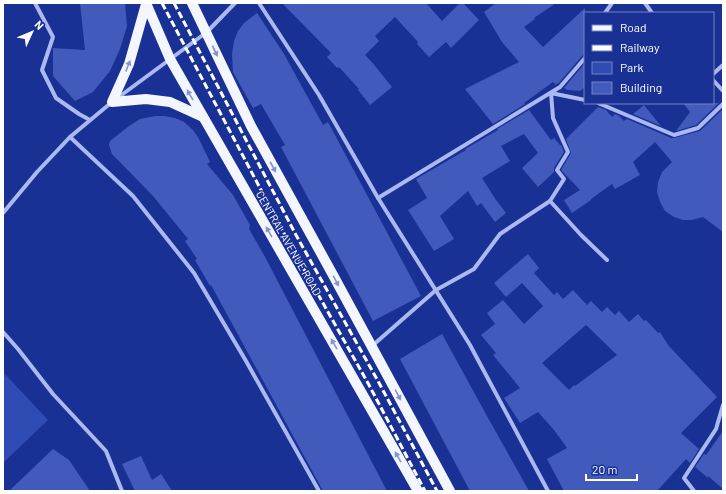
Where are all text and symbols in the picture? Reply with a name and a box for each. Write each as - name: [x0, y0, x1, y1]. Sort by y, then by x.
- north arrow: [12, 12, 52, 52]
- legend: [584, 12, 714, 104]
- text: N: [32, 18, 47, 32]
- text: Road: [620, 20, 647, 34]
- text: Railway: [620, 40, 660, 54]
- one-way arrow: [212, 45, 218, 56]
- one-way arrow: [125, 60, 131, 72]
- text: Park: [620, 60, 644, 74]
- text: Building: [620, 80, 662, 94]
- one-way arrow: [187, 89, 194, 101]
- one-way arrow: [270, 161, 277, 173]
- street label: CENTRAL AVENUE ROAD: [254, 188, 324, 298]
- one-way arrow: [265, 226, 272, 238]
- one-way arrow: [333, 275, 340, 286]
- one-way arrow: [330, 339, 337, 350]
- one-way arrow: [395, 389, 401, 401]
- one-way arrow: [395, 451, 402, 463]
- scale bar: [586, 456, 637, 482]
- text: 20 m: [592, 462, 618, 476]

